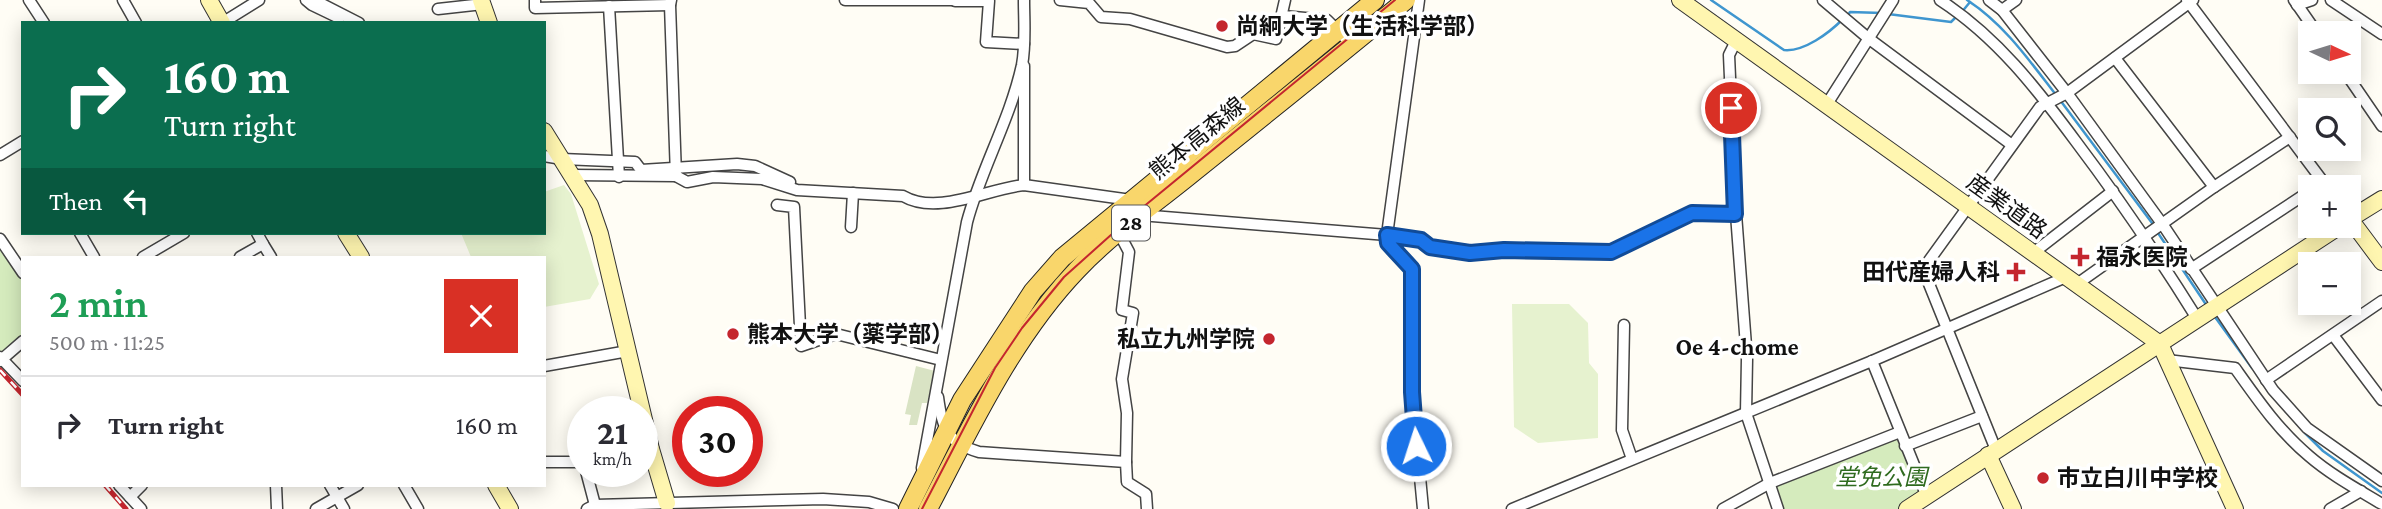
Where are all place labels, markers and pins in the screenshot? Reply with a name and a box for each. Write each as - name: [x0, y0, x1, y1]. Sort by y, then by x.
- place label: 尚絅大学（生活科学部）: [1236, 13, 1489, 39]
- marker: 尚絅大学（生活科学部）: [1214, 18, 1230, 34]
- pin: [1701, 78, 1761, 138]
- place label: 福永医院: [2096, 244, 2188, 270]
- marker: 福永医院: [2070, 247, 2090, 267]
- place label: 田代産婦人科: [1862, 259, 2000, 285]
- marker: 田代産婦人科: [2006, 262, 2026, 282]
- place label: 熊本大学（薬学部）: [747, 321, 954, 347]
- marker: 熊本大学（薬学部）: [725, 326, 741, 342]
- place label: 私立九州学院: [1117, 326, 1255, 352]
- marker: 私立九州学院: [1261, 331, 1277, 347]
- place label: 市立白川中学校: [2057, 465, 2218, 491]
- marker: 市立白川中学校: [2035, 470, 2051, 486]

